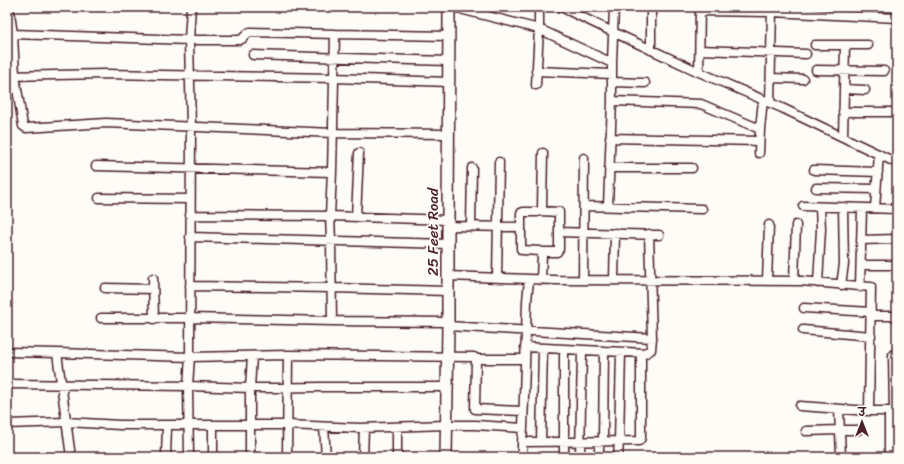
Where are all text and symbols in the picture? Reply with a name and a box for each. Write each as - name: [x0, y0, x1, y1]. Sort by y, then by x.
- street label: 25 Feet Road: [420, 187, 446, 276]
- north arrow: [842, 402, 882, 442]
- text: उ: [857, 403, 867, 422]

